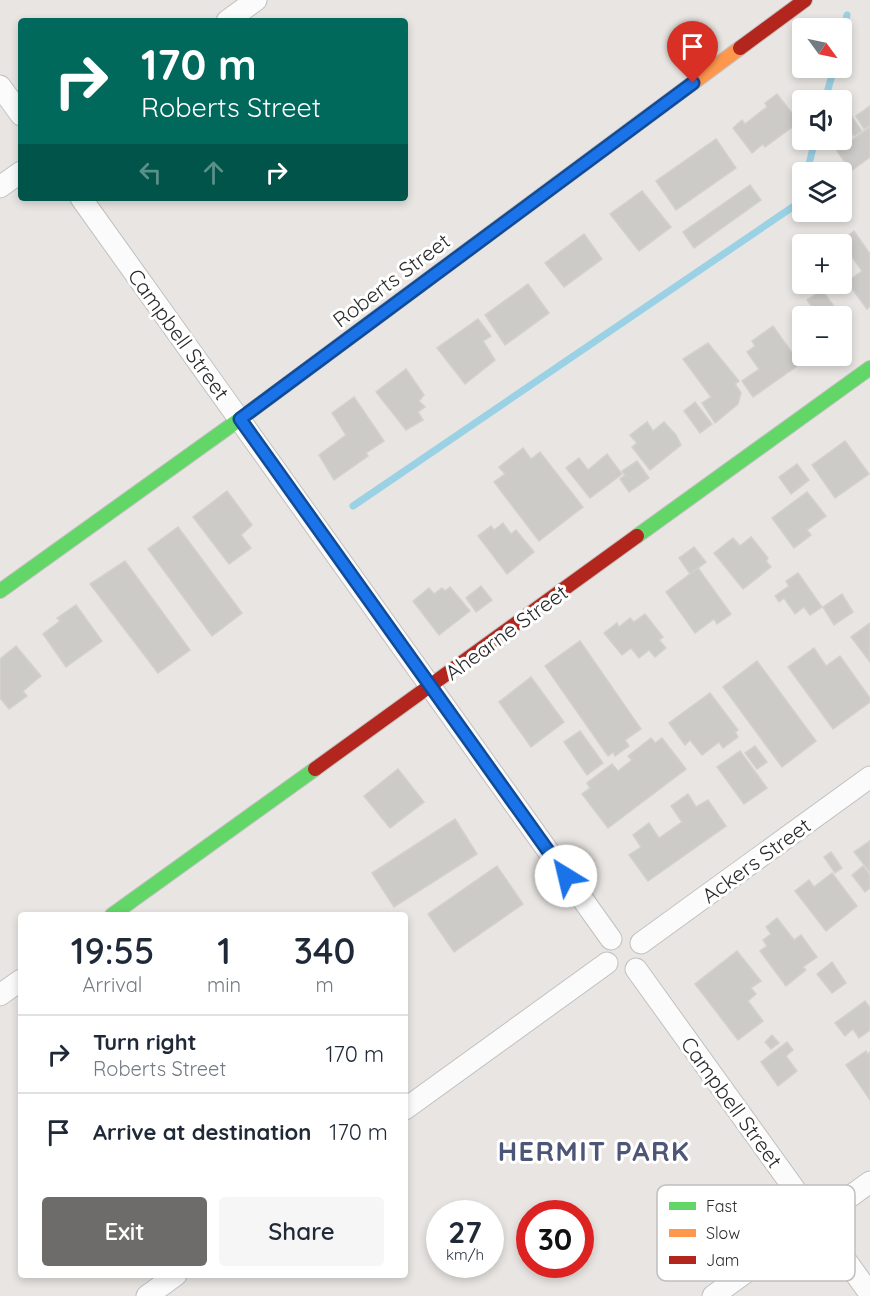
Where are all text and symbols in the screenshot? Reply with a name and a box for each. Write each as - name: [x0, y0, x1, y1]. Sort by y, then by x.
- north arrow: [792, 18, 852, 78]
- map controls: [792, 18, 852, 366]
- pin: [667, 21, 718, 83]
- icon: arrive: [676, 30, 709, 63]
- text: 170 m: [141, 38, 257, 91]
- icon: right: [42, 42, 120, 120]
- text: Roberts Street: [141, 90, 321, 124]
- button: sound: [792, 90, 852, 150]
- icon: left: [134, 156, 167, 189]
- icon: ahead: [197, 156, 230, 189]
- icon: right: [260, 156, 293, 189]
- button: layers: [792, 162, 852, 222]
- street label: Roberts Street: [327, 228, 455, 332]
- button: +: [792, 234, 852, 294]
- street label: Campbell Street: [123, 263, 235, 405]
- button: −: [792, 306, 852, 366]
- street label: Ahearne Street: [440, 579, 572, 685]
- street label: Ackers Street: [697, 812, 815, 908]
- position arrow: [534, 844, 598, 908]
- text: 19:55: [71, 928, 154, 973]
- text: 1: [217, 928, 231, 973]
- text: 340: [294, 928, 355, 973]
- text: Arrival: [83, 972, 142, 997]
- text: min: [207, 972, 241, 997]
- text: m: [315, 972, 334, 997]
- text: Turn right: [93, 1028, 197, 1056]
- street label: Campbell Street: [676, 1031, 788, 1173]
- icon: right: [42, 1038, 75, 1071]
- text: 170 m: [325, 1040, 384, 1068]
- text: Roberts Street: [93, 1056, 226, 1081]
- icon: arrive: [42, 1116, 75, 1149]
- text: Arrive at destination: [93, 1118, 311, 1146]
- text: 170 m: [329, 1118, 388, 1146]
- district label: HERMIT PARK: [498, 1134, 690, 1168]
- legend: [657, 1185, 855, 1281]
- text: Fast: [706, 1196, 737, 1216]
- button: Exit: [42, 1197, 207, 1266]
- button: Share: [219, 1197, 384, 1266]
- speed limit sign: 30: [516, 1200, 594, 1278]
- text: 27: [448, 1213, 482, 1251]
- text: Slow: [706, 1223, 740, 1243]
- text: km/h: [446, 1245, 484, 1264]
- text: Jam: [706, 1250, 739, 1270]

